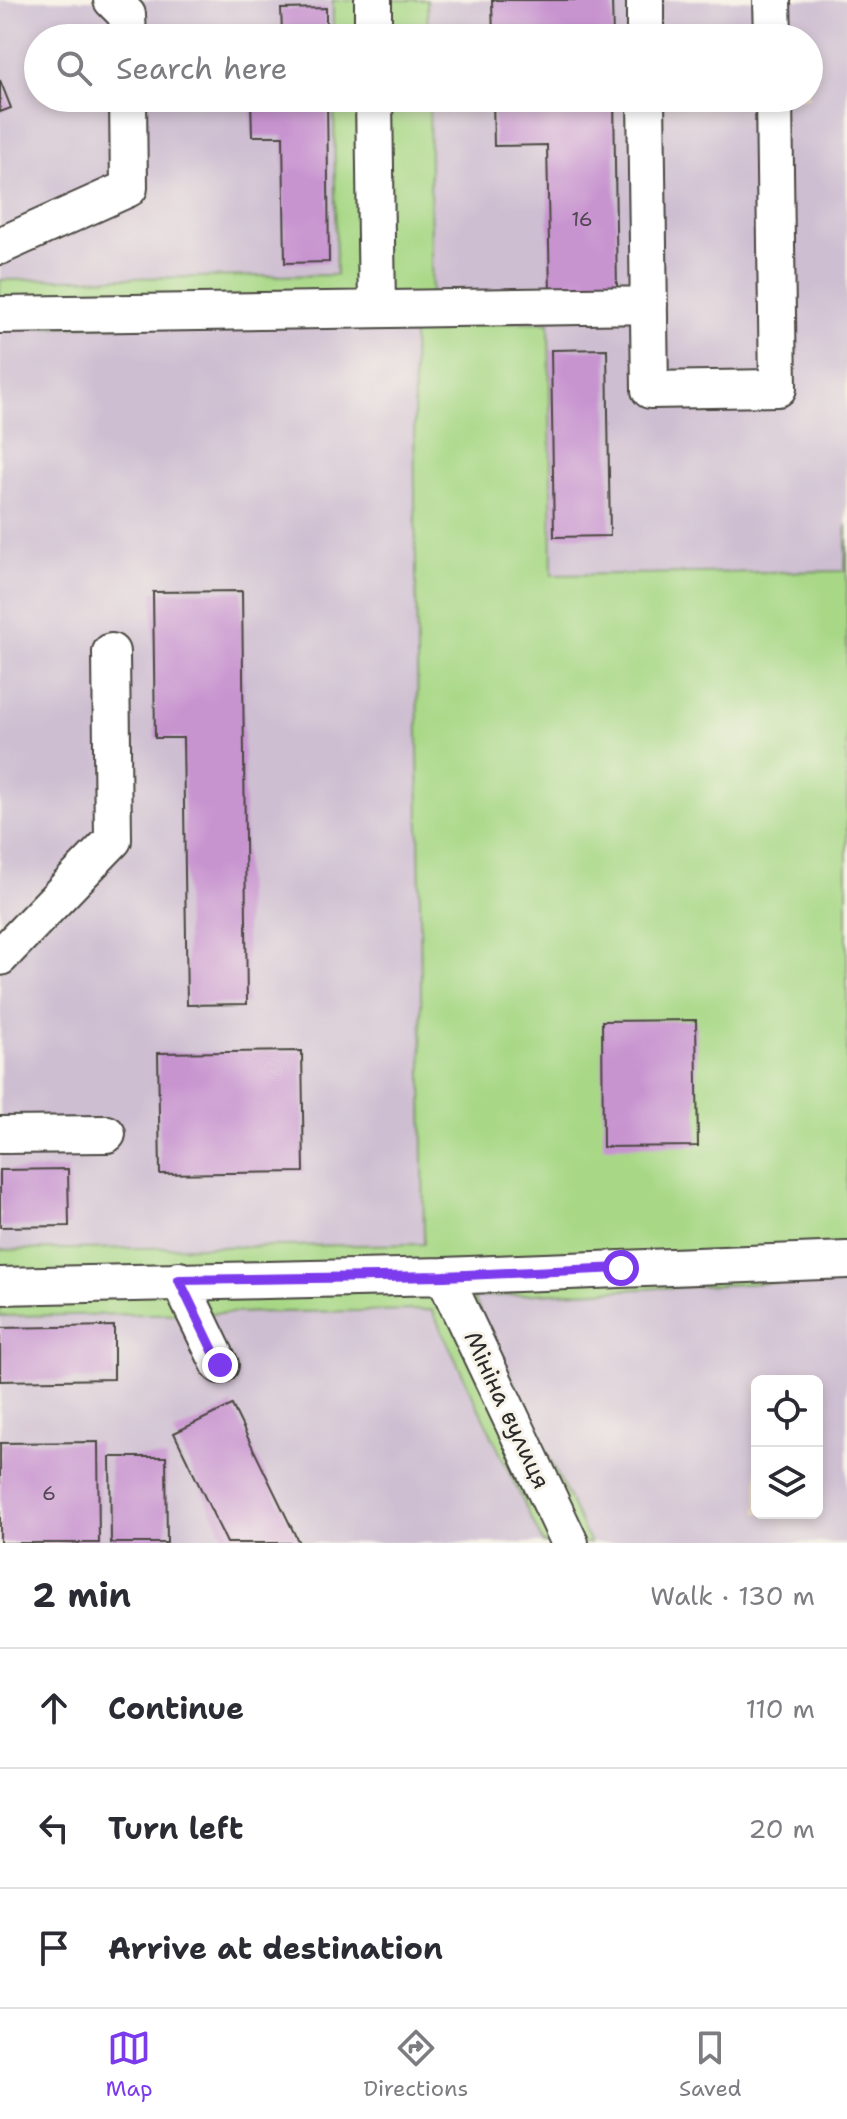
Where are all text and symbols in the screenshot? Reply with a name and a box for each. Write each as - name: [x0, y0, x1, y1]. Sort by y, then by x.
- search box: [24, 24, 823, 112]
- icon: search: [52, 46, 96, 90]
- text: Search here: [116, 48, 287, 89]
- house number: 16: [571, 206, 593, 232]
- route start: [603, 1250, 639, 1286]
- street label: Мініна вулиця: [456, 1326, 558, 1494]
- route end: [202, 1347, 238, 1383]
- map controls: [751, 1375, 823, 1519]
- button: locate: [751, 1375, 823, 1447]
- button: layers: [751, 1447, 823, 1519]
- house number: 6: [42, 1480, 56, 1506]
- text: 2 min: [32, 1572, 131, 1618]
- text: Walk · 130 m: [650, 1578, 815, 1613]
- icon: ahead: [32, 1686, 76, 1730]
- text: Continue: [108, 1688, 244, 1729]
- text: 110 m: [745, 1691, 815, 1726]
- icon: left: [32, 1806, 76, 1850]
- text: Turn left: [108, 1808, 243, 1849]
- text: 20 m: [748, 1811, 815, 1846]
- icon: arrive: [32, 1926, 76, 1970]
- text: Arrive at destination: [108, 1928, 443, 1969]
- tab: Map: [105, 2026, 153, 2103]
- tab: Directions: [363, 2026, 468, 2103]
- tab: Saved: [679, 2026, 742, 2103]

